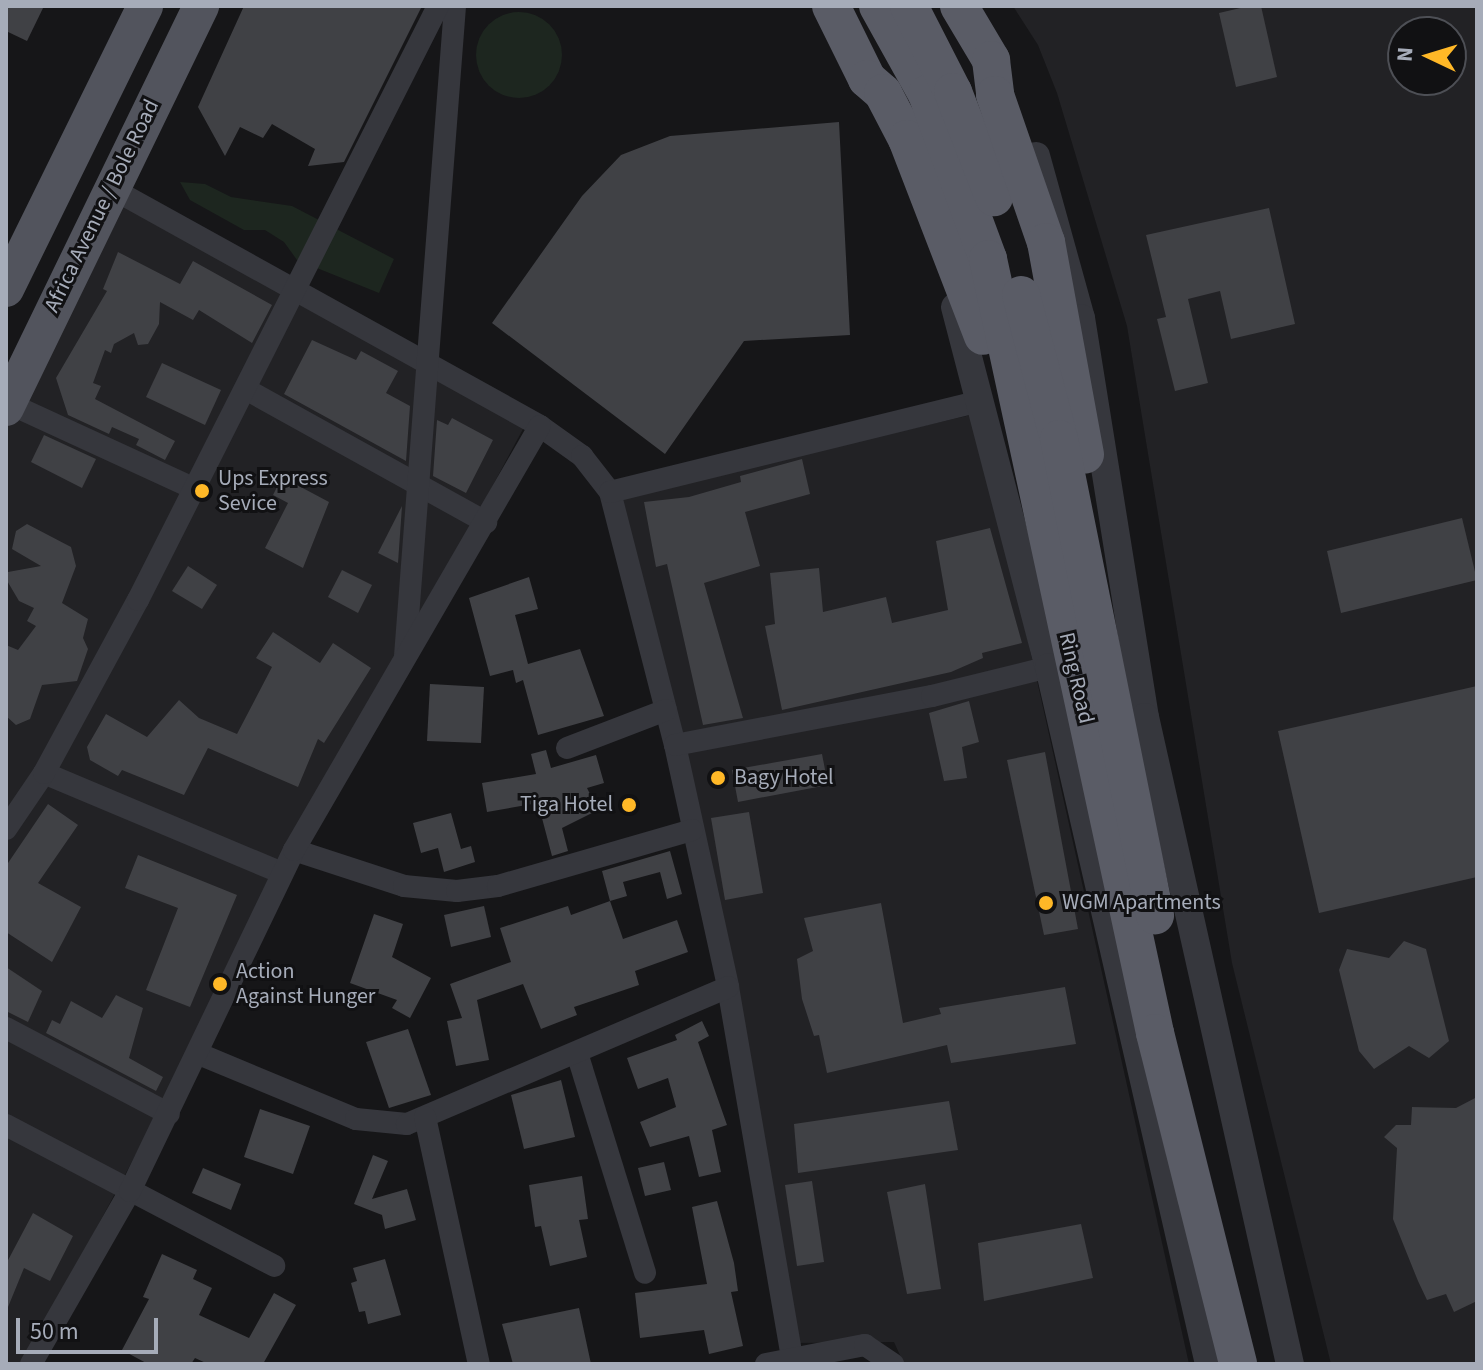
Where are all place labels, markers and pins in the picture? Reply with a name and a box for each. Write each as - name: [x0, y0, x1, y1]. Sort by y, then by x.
- place label: Ups Express Sevice: [218, 465, 328, 516]
- marker: Ups Express Sevice: [193, 482, 211, 500]
- place label: Bagy Hotel: [734, 765, 834, 791]
- marker: Bagy Hotel: [709, 769, 727, 787]
- place label: Tiga Hotel: [520, 792, 613, 818]
- marker: Tiga Hotel: [620, 796, 638, 814]
- place label: WGM Apartments: [1062, 890, 1221, 916]
- marker: WGM Apartments: [1037, 894, 1055, 912]
- place label: Action Against Hunger: [236, 958, 376, 1010]
- marker: Action Against Hunger: [211, 975, 229, 993]

